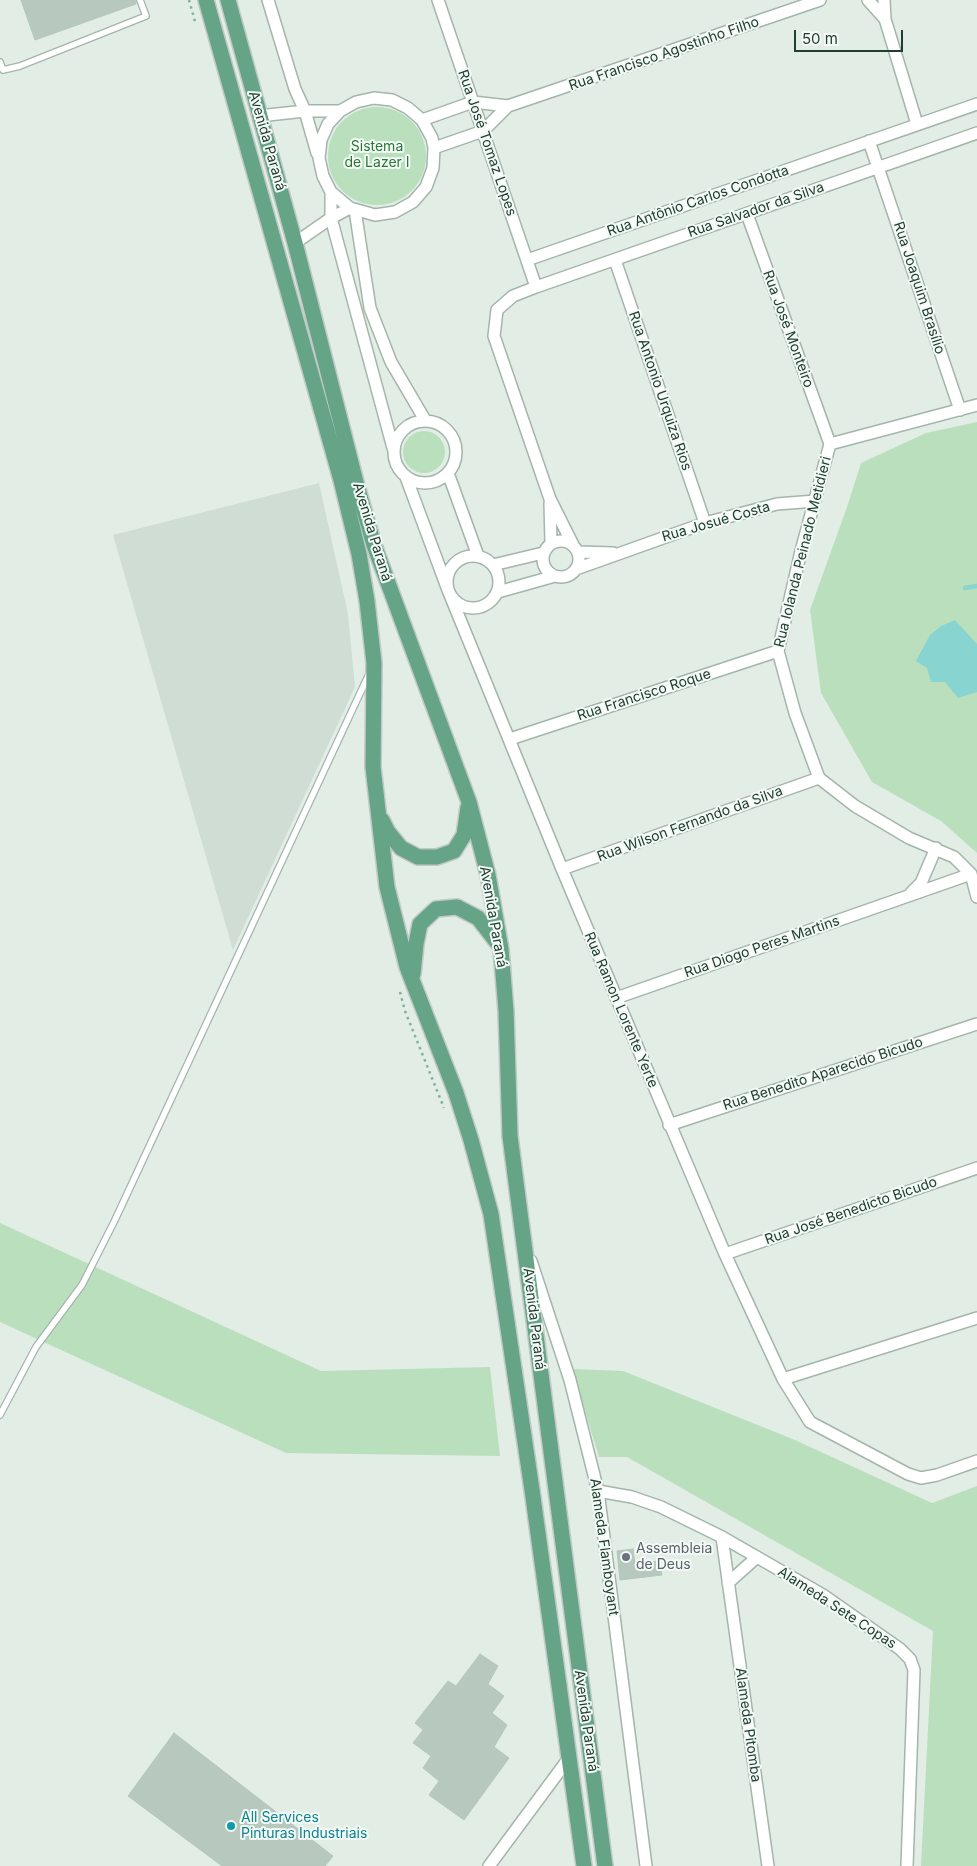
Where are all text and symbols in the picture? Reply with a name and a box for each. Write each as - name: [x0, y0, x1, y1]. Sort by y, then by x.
- street label: Rua Francisco Agostinho Filho: [567, 13, 761, 95]
- scale bar: [797, 20, 906, 52]
- text: 50 m: [802, 29, 838, 48]
- street label: Rua José Tomaz Lopes: [454, 68, 520, 218]
- street label: Avenida Paraná: [245, 89, 289, 193]
- park label: Sistema de Lazer I: [344, 139, 410, 172]
- street label: Rua Antônio Carlos Condotta: [605, 162, 791, 240]
- street label: Rua Salvador da Silva: [686, 179, 826, 241]
- street label: Rua Joaquim Brasílio: [890, 220, 948, 356]
- street label: Rua José Monteiro: [759, 268, 817, 390]
- street label: Rua Antonio Urquiza Rios: [625, 309, 695, 473]
- street label: Rua Iolanda Peinado Metidieri: [771, 455, 835, 649]
- street label: Avenida Paraná: [349, 481, 395, 583]
- street label: Rua Josué Costa: [660, 499, 772, 545]
- street label: Rua Francisco Roque: [575, 665, 713, 725]
- street label: Rua Wilson Fernando da Silva: [595, 783, 785, 865]
- street label: Avenida Paraná: [476, 865, 510, 969]
- street label: Rua Diogo Peres Martins: [682, 913, 842, 981]
- street label: Rua Ramon Lorente Yerte: [580, 930, 662, 1090]
- street label: Rua Benedito Aparecido Bicudo: [721, 1034, 925, 1114]
- street label: Rua José Benedicto Bicudo: [763, 1174, 939, 1248]
- street label: Avenida Paraná: [519, 1267, 549, 1371]
- street label: Alameda Flamboyant: [586, 1477, 622, 1617]
- place label: Assembleia de Deus: [636, 1541, 712, 1574]
- marker: Assembleia de Deus: [620, 1551, 632, 1563]
- street label: Alameda Sete Copas: [775, 1563, 899, 1653]
- street label: Alameda Pitomba: [732, 1667, 764, 1783]
- street label: Avenida Paraná: [571, 1669, 601, 1773]
- place label: All Services Pinturas Industriais: [241, 1810, 367, 1842]
- marker: All Services Pinturas Industriais: [225, 1820, 237, 1832]

